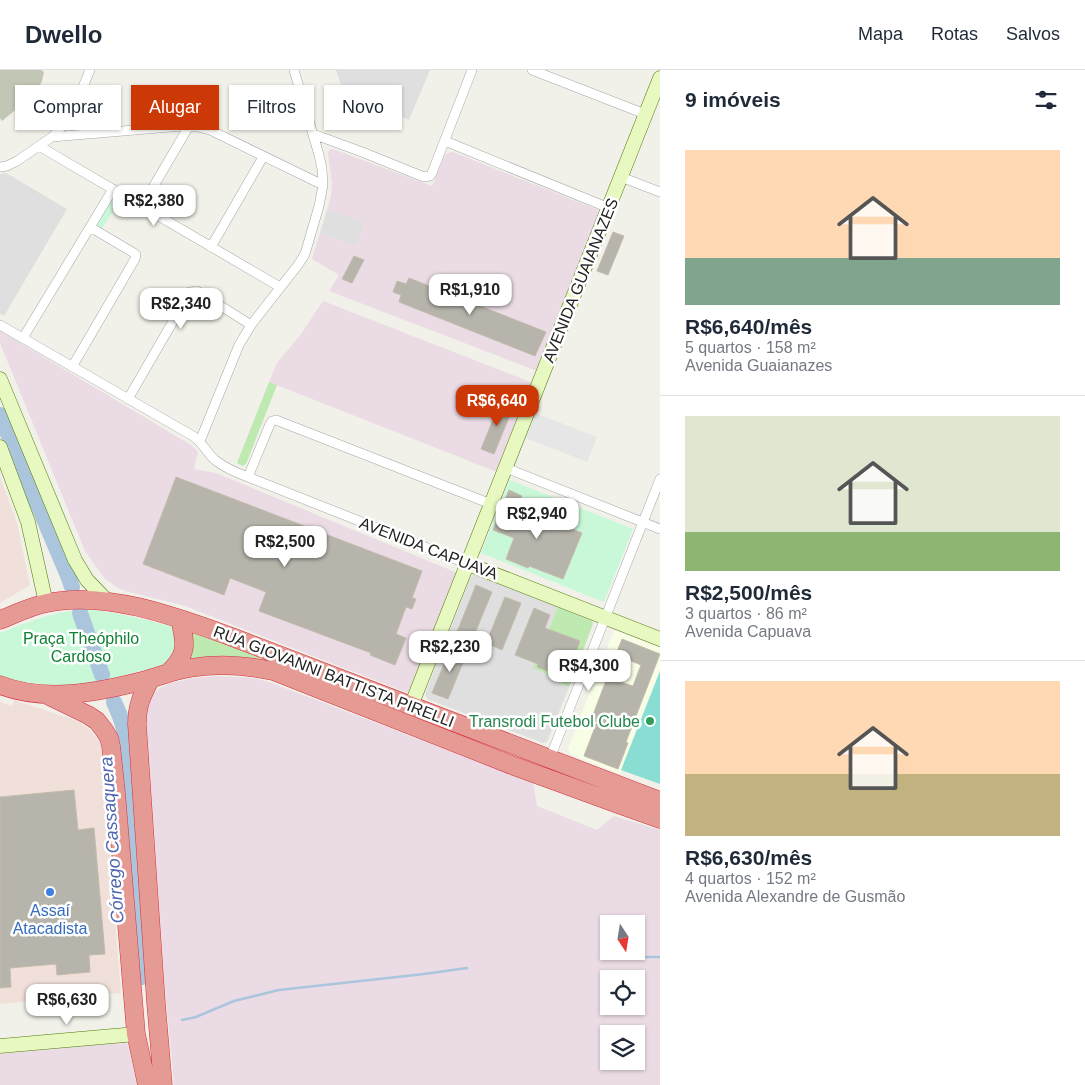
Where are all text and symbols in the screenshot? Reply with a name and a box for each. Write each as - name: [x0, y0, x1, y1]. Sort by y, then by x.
- text: Dwello: [25, 21, 102, 48]
- text: Mapa: [858, 24, 903, 44]
- text: Rotas: [931, 24, 978, 44]
- text: Salvos: [1006, 24, 1060, 44]
- chip: Comprar: [15, 85, 121, 130]
- chip: Alugar: [131, 85, 219, 130]
- chip: Filtros: [229, 85, 314, 130]
- chip: Novo: [324, 85, 402, 130]
- icon: filters: [1032, 86, 1060, 114]
- text: 9 imóveis: [685, 88, 781, 111]
- icon: home: [828, 183, 918, 273]
- pin: R$2,380: [108, 184, 200, 227]
- text: R$2,380: [124, 192, 184, 209]
- street label: AVENIDA GUAIANAZES: [540, 196, 621, 365]
- pin: R$1,910: [424, 274, 516, 316]
- text: R$1,910: [440, 281, 500, 298]
- pin: R$2,340: [135, 288, 227, 330]
- text: R$2,340: [151, 295, 211, 312]
- text: R$6,640/mês: [685, 315, 812, 338]
- text: 5 quartos · 158 m²: [685, 339, 816, 356]
- text: Avenida Guaianazes: [685, 357, 832, 374]
- pin: R$6,640: [451, 384, 543, 427]
- text: R$6,640: [467, 392, 527, 409]
- icon: home: [828, 448, 918, 538]
- pin: R$2,940: [491, 498, 583, 540]
- text: R$2,940: [507, 505, 567, 522]
- street label: AVENIDA CAPUAVA: [357, 514, 501, 583]
- pin: R$2,500: [239, 526, 331, 568]
- text: R$2,500: [255, 533, 315, 550]
- text: R$2,500/mês: [685, 581, 812, 604]
- text: 3 quartos · 86 m²: [685, 605, 807, 622]
- street label: RUA GIOVANNI BATTISTA PIRELLI: [211, 623, 456, 730]
- text: Avenida Capuava: [685, 623, 811, 640]
- park label: Praça Theóphilo Cardoso: [23, 630, 139, 665]
- pin: R$2,230: [404, 630, 496, 673]
- text: R$2,230: [420, 638, 480, 655]
- pin: R$4,300: [543, 650, 635, 692]
- text: R$4,300: [559, 657, 619, 674]
- place label: Transrodi Futebol Clube: [469, 713, 640, 730]
- icon: home: [828, 713, 918, 803]
- marker: Transrodi Futebol Clube: [644, 715, 656, 727]
- water label: Córrego Cassaquera: [96, 756, 128, 924]
- text: R$6,630/mês: [685, 846, 812, 869]
- text: 4 quartos · 152 m²: [685, 870, 816, 887]
- marker: Assaí Atacadista: [44, 886, 56, 898]
- text: Avenida Alexandre de Gusmão: [685, 888, 905, 905]
- place label: Assaí Atacadista: [13, 902, 87, 937]
- north arrow: [600, 915, 645, 960]
- map controls: [600, 915, 645, 1070]
- button: locate: [600, 970, 645, 1015]
- pin: R$6,630: [21, 984, 113, 1026]
- text: R$6,630: [37, 991, 97, 1008]
- button: layers: [600, 1025, 645, 1070]

